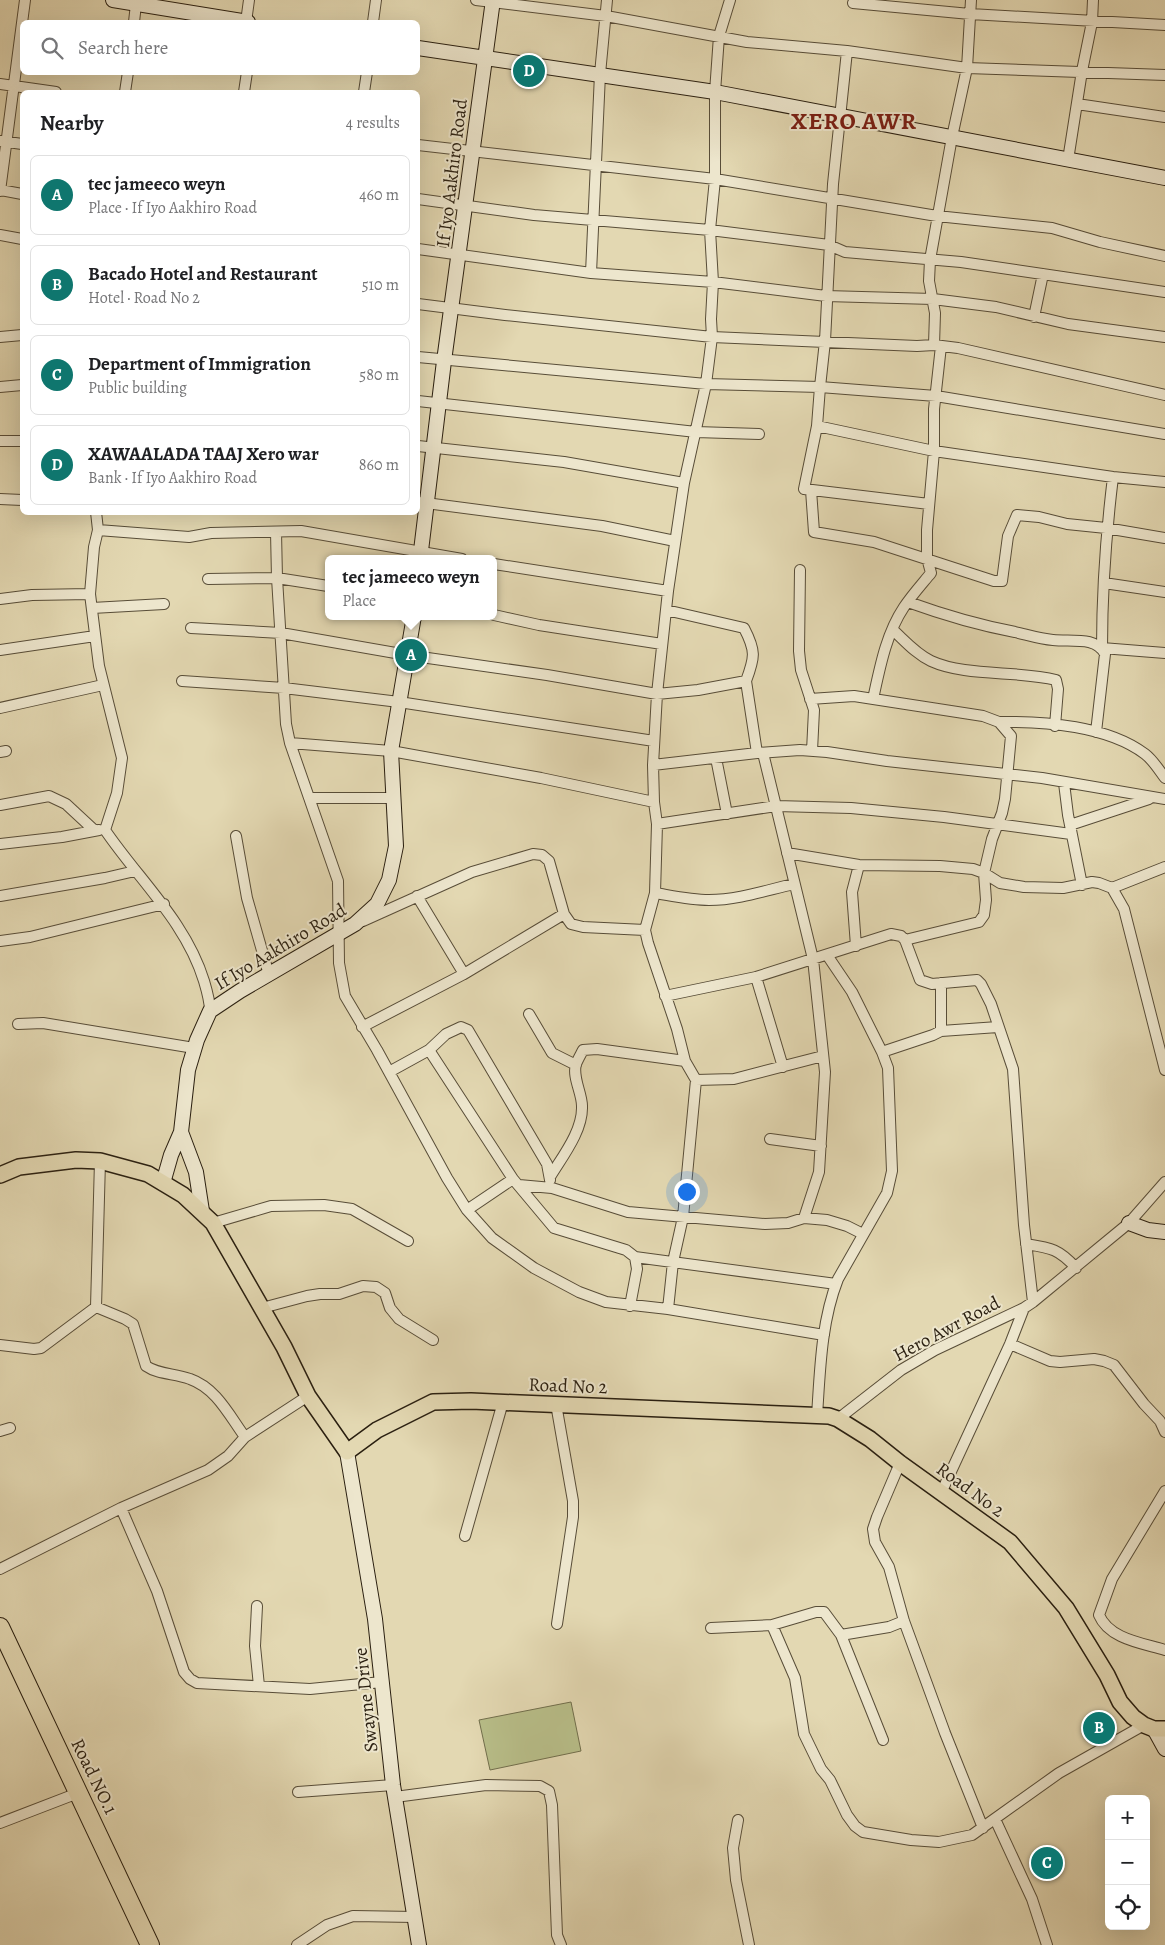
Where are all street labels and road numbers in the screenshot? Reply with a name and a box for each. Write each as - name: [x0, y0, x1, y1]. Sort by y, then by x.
- street label: If Iyo Aakhiro Road: [430, 97, 474, 249]
- street label: If Iyo Aakhiro Road: [210, 897, 352, 996]
- street label: Hero Awr Road: [889, 1289, 1005, 1368]
- street label: Road No 2: [528, 1372, 608, 1400]
- street label: Road No 2: [931, 1456, 1010, 1524]
- street label: Swayne Drive: [348, 1646, 384, 1754]
- street label: Road NO.1: [65, 1734, 124, 1819]

